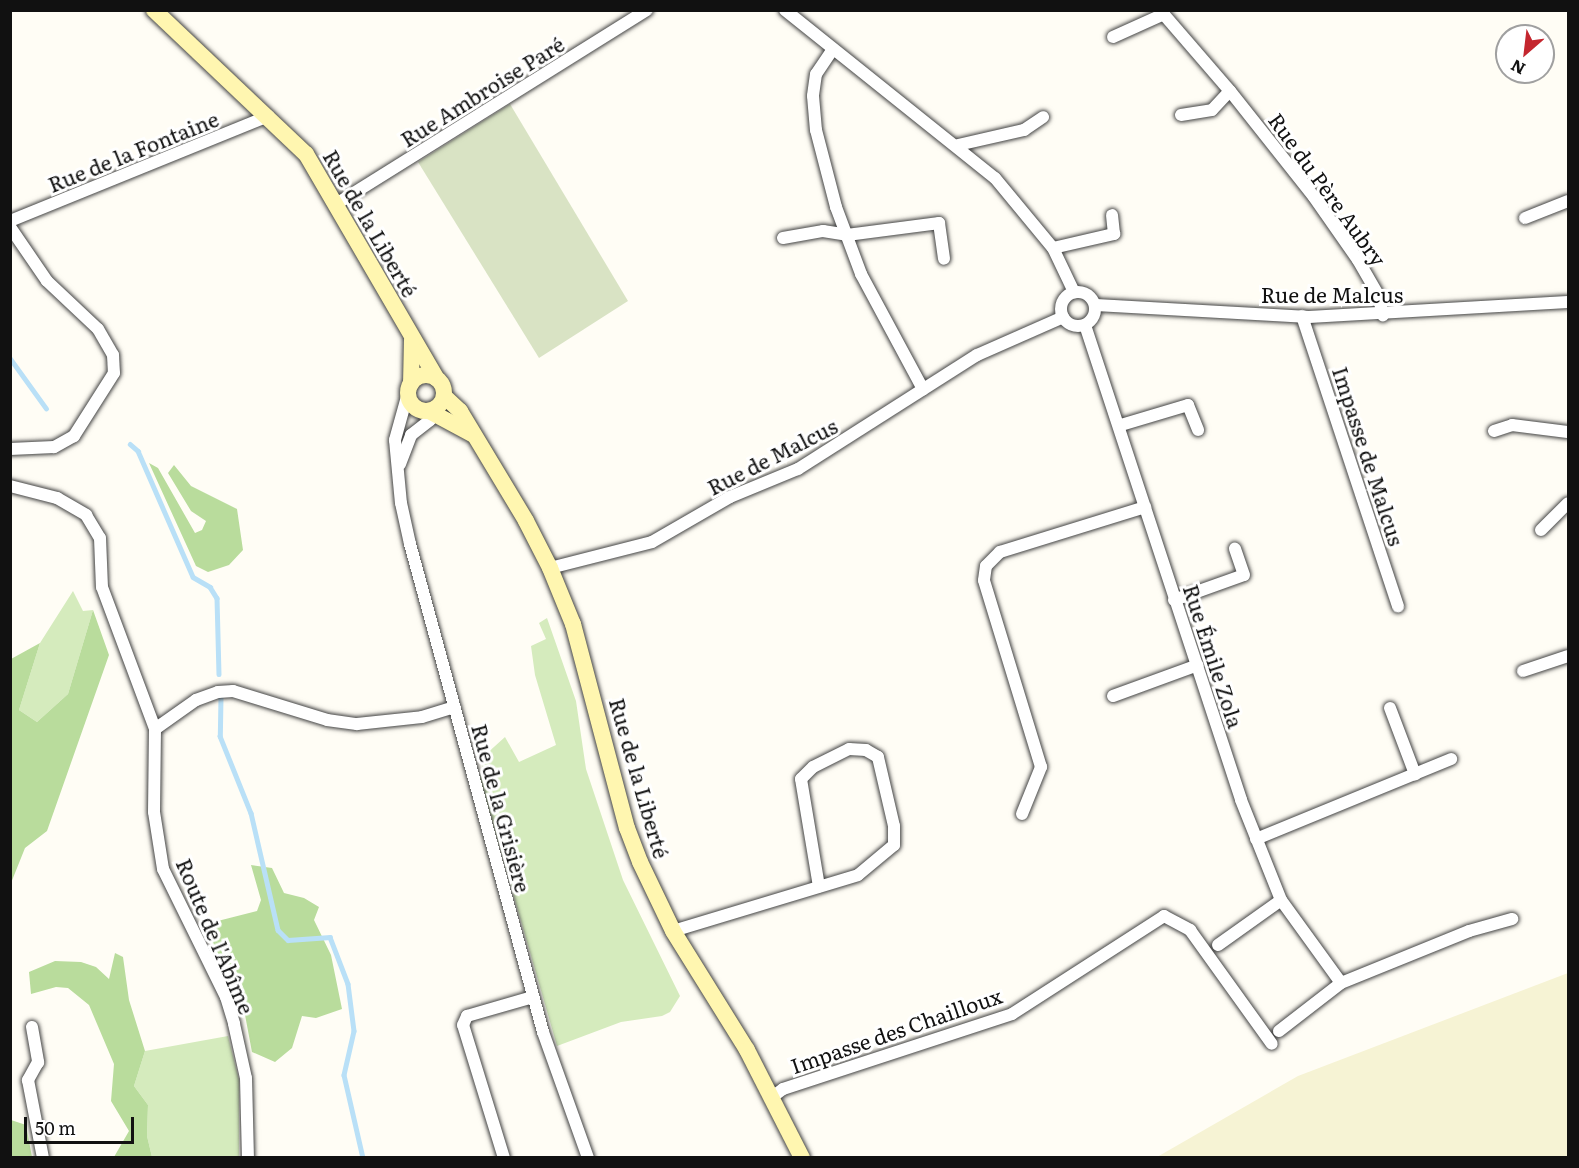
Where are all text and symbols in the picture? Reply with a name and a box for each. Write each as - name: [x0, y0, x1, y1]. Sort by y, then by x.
- north arrow: [1495, 24, 1555, 84]
- street label: Rue Ambroise Paré: [396, 31, 568, 151]
- text: N: [1506, 54, 1529, 82]
- street label: Rue de la Fontaine: [44, 105, 222, 197]
- street label: Rue du Père Aubry: [1264, 108, 1392, 270]
- street label: Rue de la Liberté: [319, 145, 423, 301]
- street label: Rue de Malcus: [1261, 281, 1403, 307]
- street label: Impasse de Malcus: [1328, 363, 1410, 549]
- street label: Rue de Malcus: [703, 412, 841, 500]
- street label: Rue Émile Zola: [1179, 581, 1249, 731]
- street label: Rue de la Liberté: [605, 695, 675, 861]
- street label: Rue de la Grisière: [467, 721, 537, 895]
- street label: Route de l'Abîme: [172, 854, 260, 1018]
- street label: Impasse des Chailloux: [787, 982, 1005, 1078]
- scale bar: [27, 1105, 136, 1143]
- text: 50 m: [35, 1114, 76, 1141]

